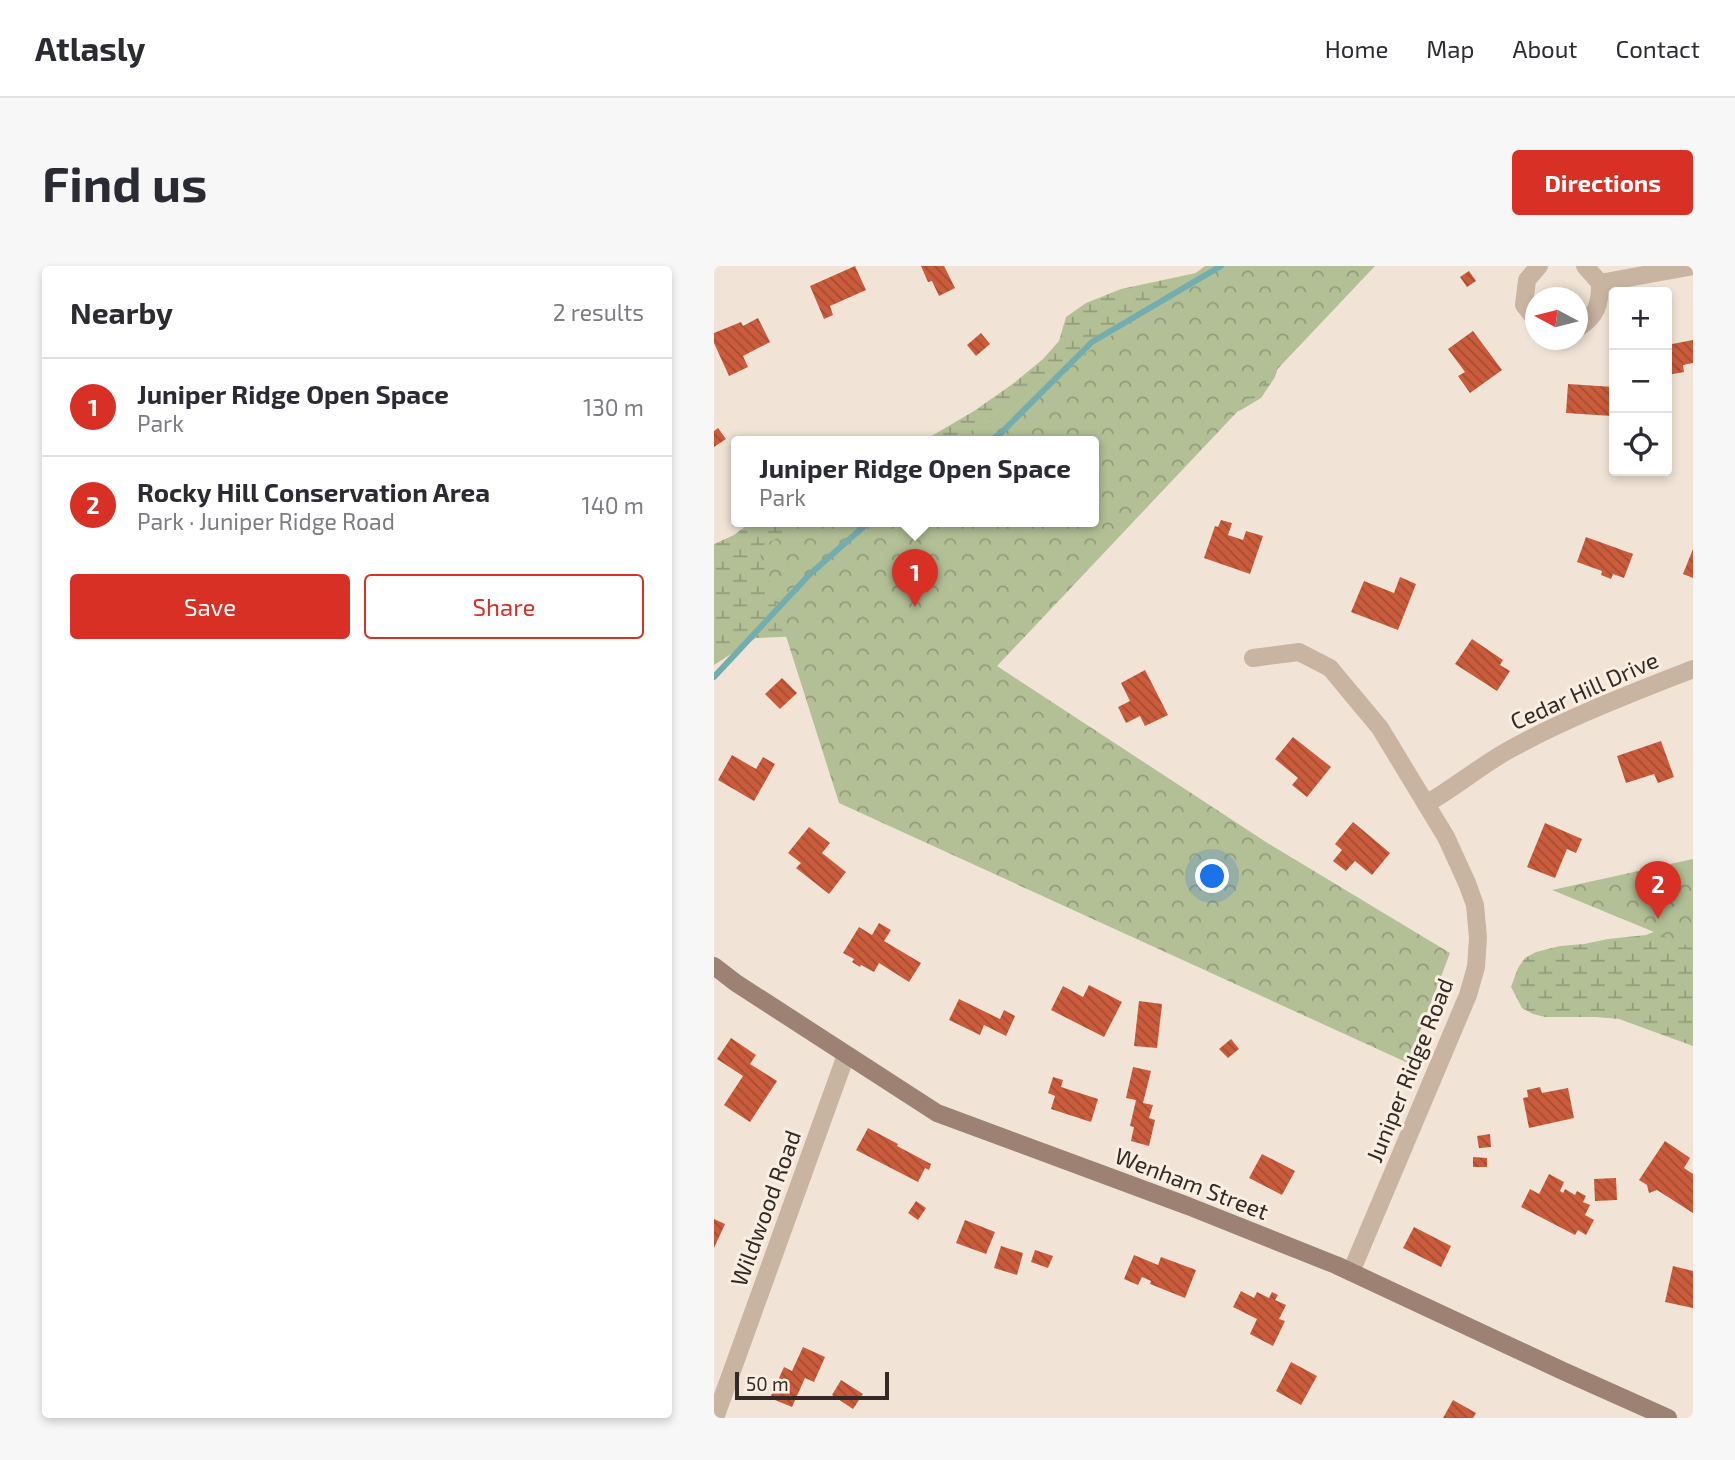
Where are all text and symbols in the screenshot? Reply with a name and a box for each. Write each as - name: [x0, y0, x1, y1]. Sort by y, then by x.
- text: Atlasly: [35, 28, 145, 68]
- text: Home: [1325, 34, 1388, 63]
- text: Map: [1426, 34, 1474, 63]
- text: About: [1512, 34, 1578, 63]
- text: Contact: [1616, 34, 1700, 63]
- button: Directions: [1512, 150, 1693, 215]
- text: Find us: [42, 153, 207, 212]
- north arrow: [1525, 287, 1588, 350]
- map controls: [1609, 287, 1672, 476]
- button: +: [1609, 287, 1672, 350]
- text: Nearby: [70, 294, 173, 330]
- text: 2 results: [553, 298, 644, 326]
- button: −: [1609, 350, 1672, 413]
- text: Juniper Ridge Open Space: [137, 378, 449, 409]
- text: 1: [88, 393, 98, 421]
- text: 130 m: [583, 393, 644, 421]
- text: Park: [137, 409, 184, 437]
- button: locate: [1609, 413, 1672, 476]
- popup: [731, 436, 1099, 527]
- text: Juniper Ridge Open Space: [759, 452, 1071, 483]
- text: Rocky Hill Conservation Area: [137, 476, 490, 507]
- text: Park: [759, 483, 806, 511]
- text: 2: [86, 491, 100, 519]
- text: 140 m: [582, 491, 644, 519]
- text: Park · Juniper Ridge Road: [137, 507, 395, 535]
- pin: 1: [892, 549, 938, 607]
- button: Save: [70, 574, 350, 639]
- button: Share: [364, 574, 644, 639]
- street label: Cedar Hill Drive: [1506, 645, 1662, 735]
- your location: [1195, 859, 1229, 893]
- pin: 2: [1635, 861, 1681, 919]
- street label: Juniper Ridge Road: [1359, 974, 1459, 1166]
- street label: Wildwood Road: [724, 1126, 806, 1290]
- street label: Wenham Street: [1111, 1141, 1273, 1225]
- scale bar: [735, 1369, 889, 1401]
- text: 50 m: [746, 1372, 789, 1395]

